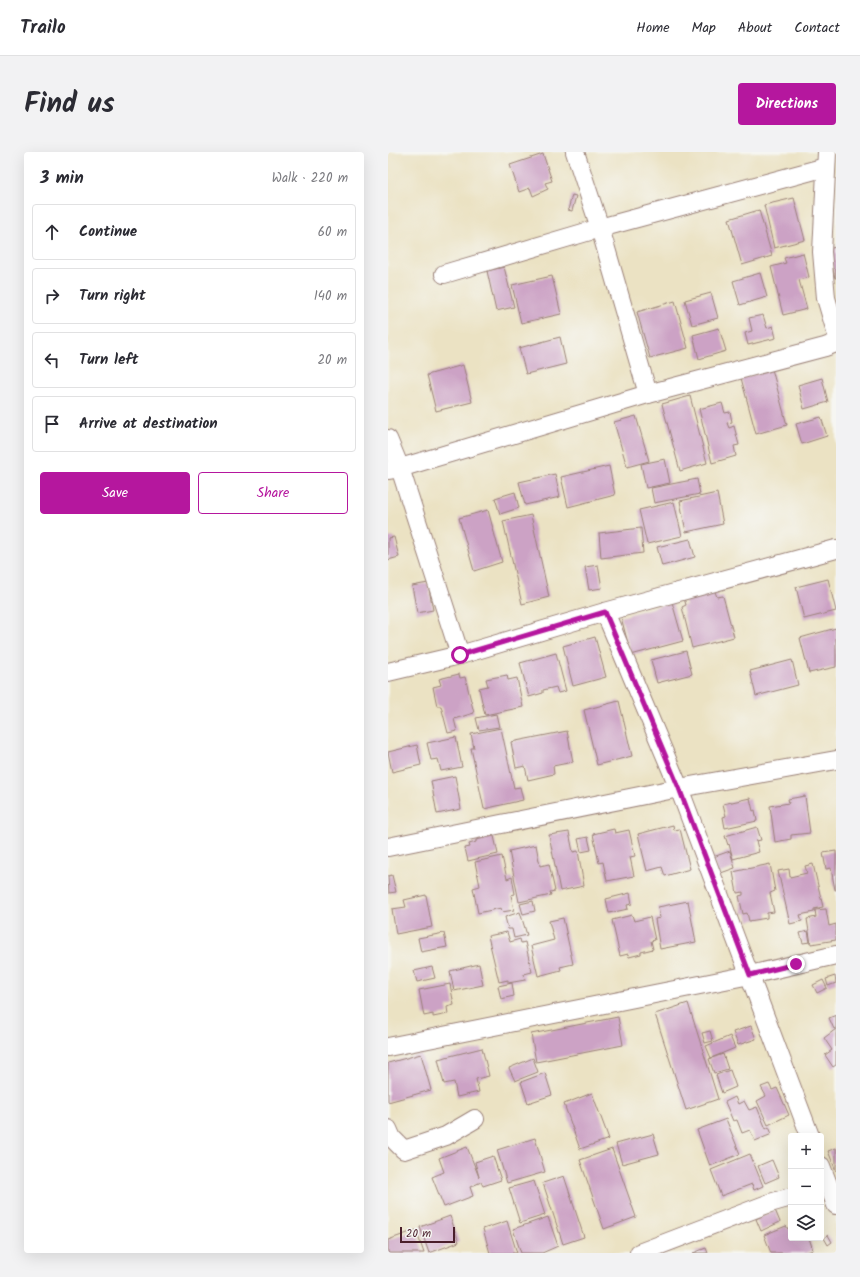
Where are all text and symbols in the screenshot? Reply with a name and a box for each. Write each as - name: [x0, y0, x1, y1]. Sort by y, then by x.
- text: Trailo: [20, 13, 66, 43]
- text: Home: [636, 17, 670, 39]
- text: Map: [692, 17, 716, 39]
- text: About: [738, 17, 772, 39]
- text: Contact: [794, 17, 840, 39]
- text: Find us: [24, 82, 115, 127]
- button: Directions: [738, 83, 836, 125]
- text: 3 min: [40, 165, 84, 192]
- text: Walk · 220 m: [272, 168, 348, 189]
- text: Continue: [79, 220, 137, 244]
- icon: ahead: [41, 221, 63, 243]
- text: 60 m: [318, 222, 347, 243]
- text: Turn right: [79, 284, 146, 308]
- icon: right: [41, 285, 63, 307]
- text: 140 m: [314, 286, 347, 307]
- text: Turn left: [79, 348, 139, 372]
- icon: left: [41, 349, 63, 371]
- text: 20 m: [317, 350, 347, 371]
- text: Arrive at destination: [79, 412, 218, 436]
- icon: arrive: [41, 413, 63, 435]
- button: Save: [40, 472, 190, 514]
- button: Share: [198, 472, 348, 514]
- route start: [451, 646, 469, 664]
- route end: [787, 955, 805, 973]
- map controls: [788, 1133, 824, 1241]
- button: +: [788, 1133, 824, 1169]
- button: −: [788, 1169, 824, 1205]
- button: layers: [788, 1205, 824, 1241]
- scale bar: [400, 1225, 455, 1244]
- text: 20 m: [406, 1225, 431, 1243]

